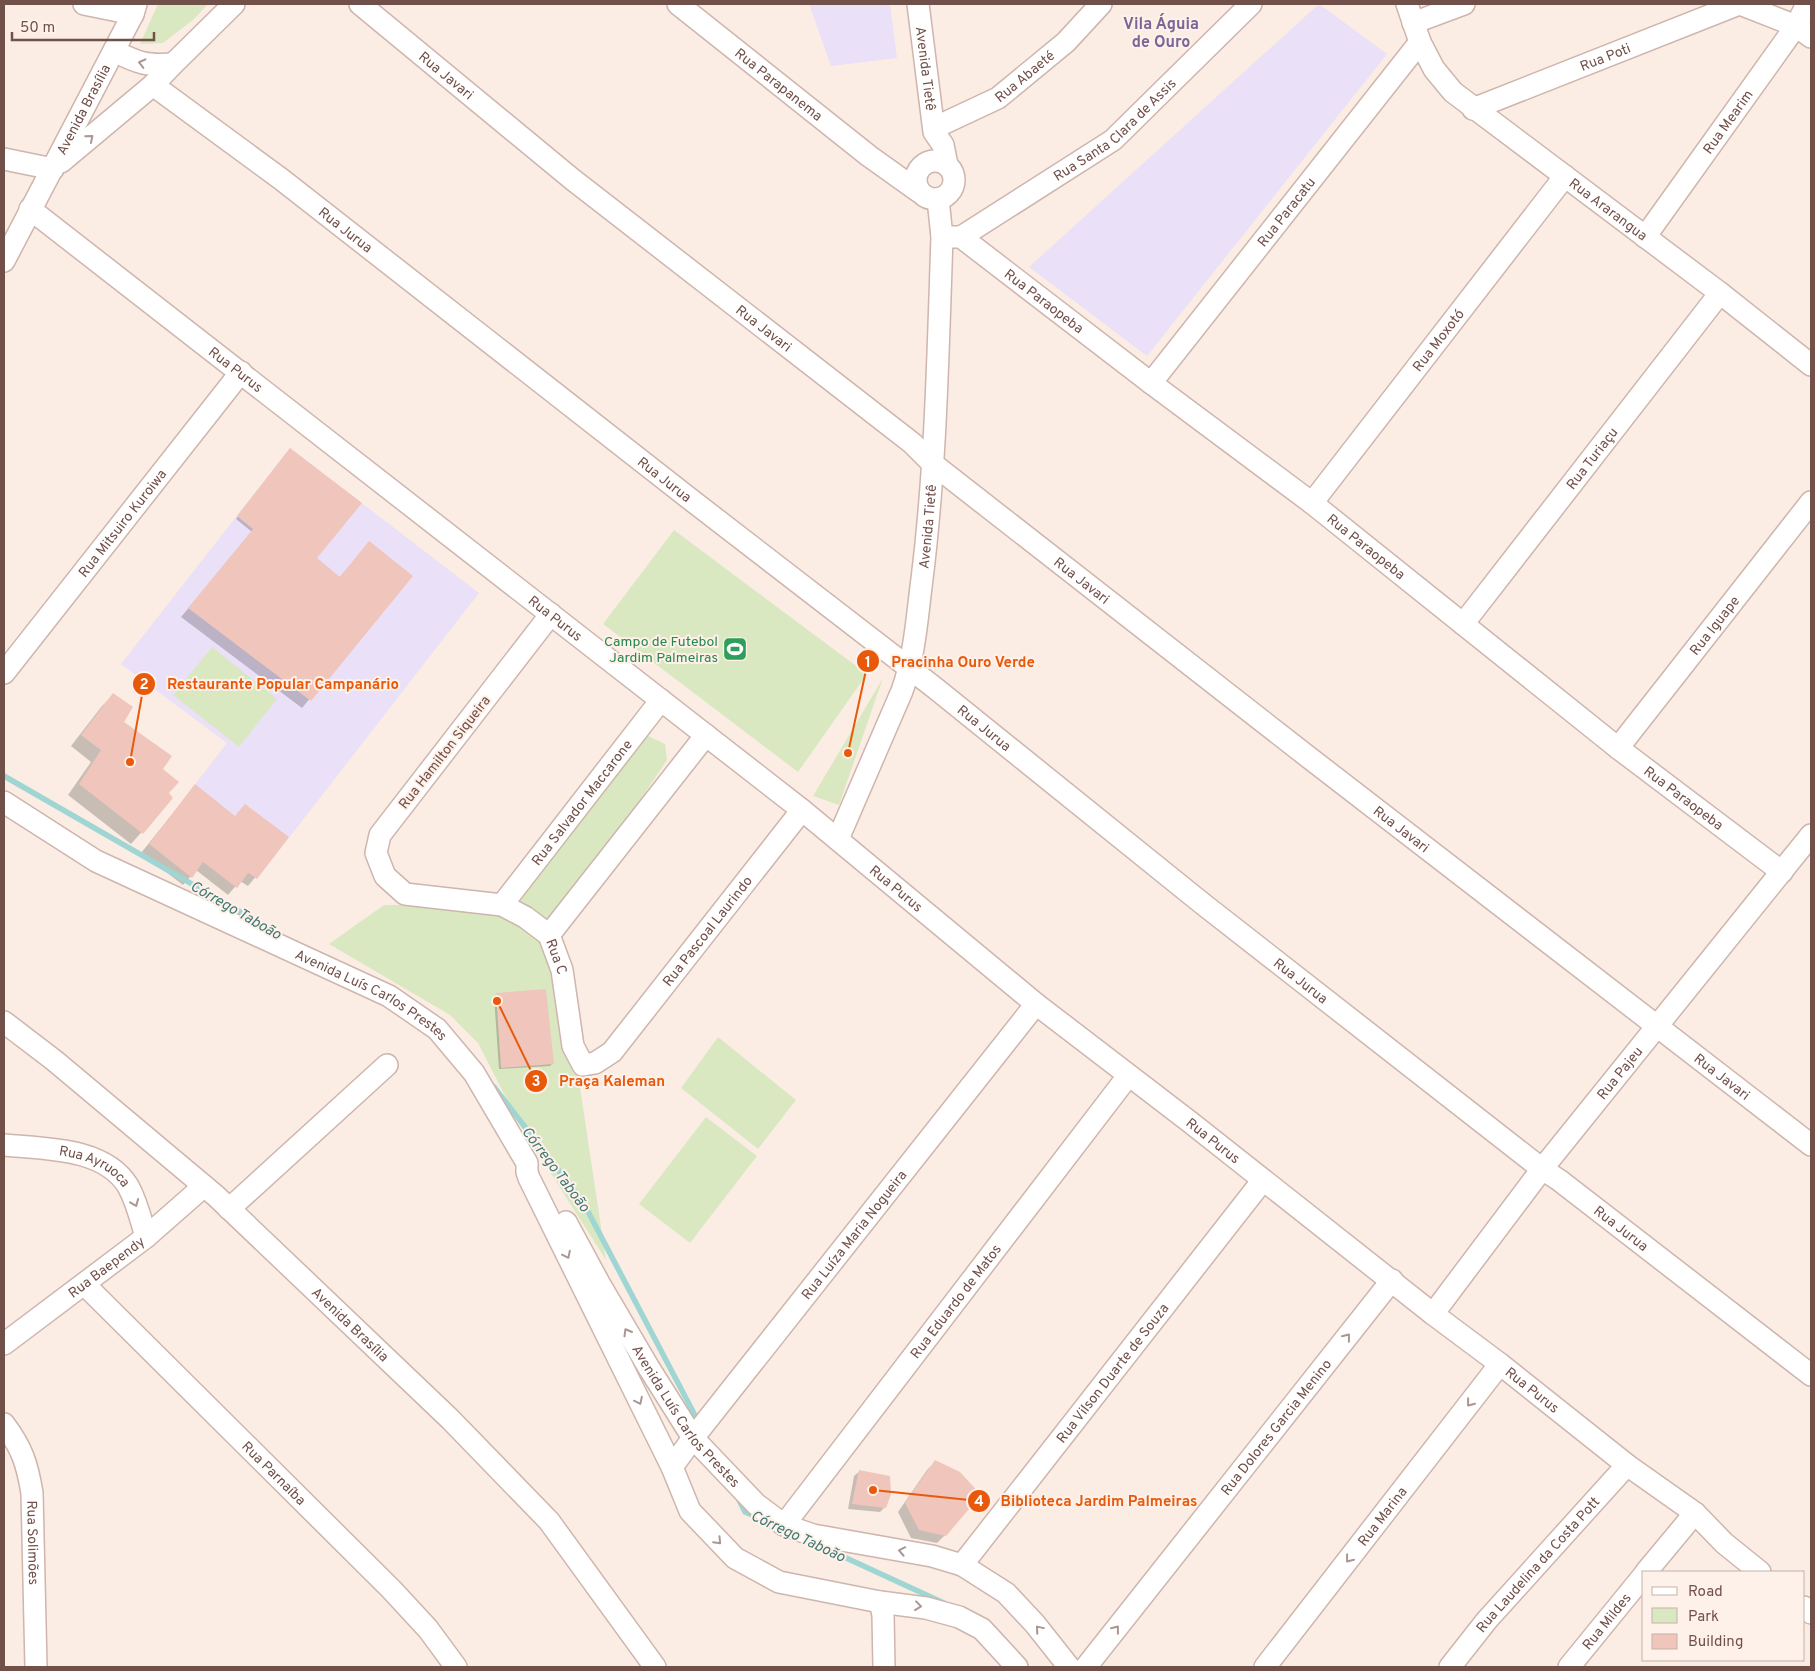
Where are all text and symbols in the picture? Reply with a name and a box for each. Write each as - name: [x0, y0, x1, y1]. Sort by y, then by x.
- scale bar: [12, 10, 155, 42]
- district label: Vila Águia de Ouro: [1123, 13, 1199, 53]
- text: 50 m: [20, 19, 55, 38]
- street label: Avenida Tietê: [911, 26, 938, 112]
- street label: Rua Poti: [1578, 41, 1633, 76]
- street label: Rua Parapanema: [731, 45, 825, 126]
- street label: Rua Abaeté: [992, 48, 1059, 107]
- street label: Rua Javari: [414, 49, 476, 104]
- one-way arrow: [138, 58, 147, 69]
- street label: Avenida Brasília: [54, 62, 115, 158]
- street label: Rua Santa Clara de Assis: [1051, 75, 1180, 186]
- street label: Rua Mearim: [1700, 87, 1758, 158]
- one-way arrow: [85, 134, 94, 143]
- street label: Rua Paracatu: [1255, 175, 1320, 251]
- street label: Rua Ararangua: [1565, 175, 1650, 245]
- street label: Rua Jurua: [314, 204, 375, 257]
- street label: Rua Paraopeba: [1000, 266, 1086, 338]
- street label: Rua Javari: [732, 302, 794, 356]
- street label: Rua Moxotó: [1410, 306, 1469, 375]
- street label: Rua Purus: [204, 344, 266, 397]
- street label: Rua Turiaçu: [1564, 425, 1622, 494]
- street label: Rua Jurua: [633, 454, 694, 507]
- street label: Rua Mitsuiro Kuroiwa: [76, 466, 171, 581]
- street label: Avenida Tietê: [916, 484, 941, 570]
- street label: Rua Paraopeba: [1323, 511, 1408, 584]
- street label: Rua Javari: [1050, 554, 1112, 609]
- street label: Rua Purus: [524, 593, 585, 646]
- street label: Rua Iguape: [1687, 593, 1744, 659]
- place label: Campo de Futebol Jardim Palmeiras: [604, 634, 718, 667]
- sports icon: Campo de Futebol Jardim Palmeiras: [722, 636, 748, 662]
- callout: Pracinha Ouro Verde: [856, 646, 1045, 676]
- text: 1: [865, 654, 871, 673]
- text: Pracinha Ouro Verde: [891, 654, 1035, 673]
- callout: Restaurante Popular Campanário: [132, 669, 409, 699]
- text: 2: [139, 676, 149, 695]
- text: Restaurante Popular Campanário: [167, 676, 399, 695]
- street label: Rua Hamilton Siqueira: [396, 693, 495, 813]
- street label: Rua Jurua: [953, 702, 1014, 756]
- street label: Rua Salvador Maccarone: [529, 737, 637, 869]
- street label: Rua Paraopeba: [1640, 763, 1726, 835]
- street label: Rua Javari: [1369, 803, 1432, 857]
- street label: Rua Purus: [865, 862, 926, 916]
- street label: Rua Pascoal Laurindo: [660, 873, 757, 990]
- water label: Córrego Taboão: [186, 878, 284, 945]
- street label: Rua C: [541, 937, 570, 977]
- street label: Avenida Luís Carlos Prestes: [292, 947, 450, 1045]
- street label: Rua Jurua: [1269, 955, 1330, 1008]
- street label: Rua Pajeu: [1594, 1044, 1647, 1104]
- street label: Rua Javari: [1690, 1051, 1753, 1105]
- callout: Praça Kaleman: [524, 1066, 675, 1096]
- text: 3: [532, 1073, 541, 1092]
- text: Praça Kaleman: [559, 1073, 665, 1092]
- street label: Rua Purus: [1182, 1115, 1243, 1168]
- water label: Córrego Taboão: [517, 1123, 593, 1216]
- street label: Rua Ayruoca: [58, 1143, 133, 1191]
- street label: Rua Luíza Maria Nogueira: [799, 1167, 911, 1304]
- one-way arrow: [129, 1198, 139, 1207]
- street label: Rua Jurua: [1590, 1203, 1651, 1256]
- street label: Rua Baependy: [65, 1234, 149, 1303]
- street label: Rua Eduardo de Matos: [908, 1242, 1006, 1363]
- one-way arrow: [561, 1250, 571, 1259]
- street label: Avenida Brasília: [307, 1285, 391, 1366]
- street label: Rua Vilson Duarte de Souza: [1054, 1300, 1173, 1447]
- one-way arrow: [624, 1328, 634, 1337]
- one-way arrow: [1341, 1333, 1350, 1343]
- street label: Avenida Luís Carlos Prestes: [627, 1343, 743, 1492]
- street label: Rua Dolores Garcia Menino: [1218, 1356, 1336, 1499]
- street label: Rua Purus: [1501, 1364, 1562, 1418]
- one-way arrow: [633, 1396, 643, 1405]
- one-way arrow: [1468, 1397, 1476, 1406]
- street label: Rua Parnaíba: [237, 1438, 309, 1509]
- street label: Rua Marina: [1355, 1484, 1412, 1550]
- callout: Biblioteca Jardim Palmeiras: [966, 1486, 1208, 1516]
- text: 4: [974, 1493, 984, 1512]
- text: Biblioteca Jardim Palmeiras: [1001, 1493, 1197, 1512]
- street label: Rua Laudelina da Costa Pott: [1473, 1494, 1604, 1637]
- street label: Rua Solimões: [22, 1500, 41, 1585]
- water label: Córrego Taboão: [747, 1507, 848, 1568]
- one-way arrow: [712, 1535, 721, 1544]
- one-way arrow: [898, 1546, 907, 1556]
- one-way arrow: [1346, 1553, 1355, 1563]
- legend: [1642, 1571, 1805, 1661]
- text: Road: [1688, 1583, 1723, 1602]
- street label: Rua Mildes: [1579, 1590, 1636, 1654]
- one-way arrow: [913, 1601, 922, 1611]
- text: Park: [1688, 1608, 1719, 1627]
- one-way arrow: [1035, 1626, 1044, 1635]
- one-way arrow: [1110, 1626, 1118, 1635]
- text: Building: [1688, 1633, 1743, 1652]

